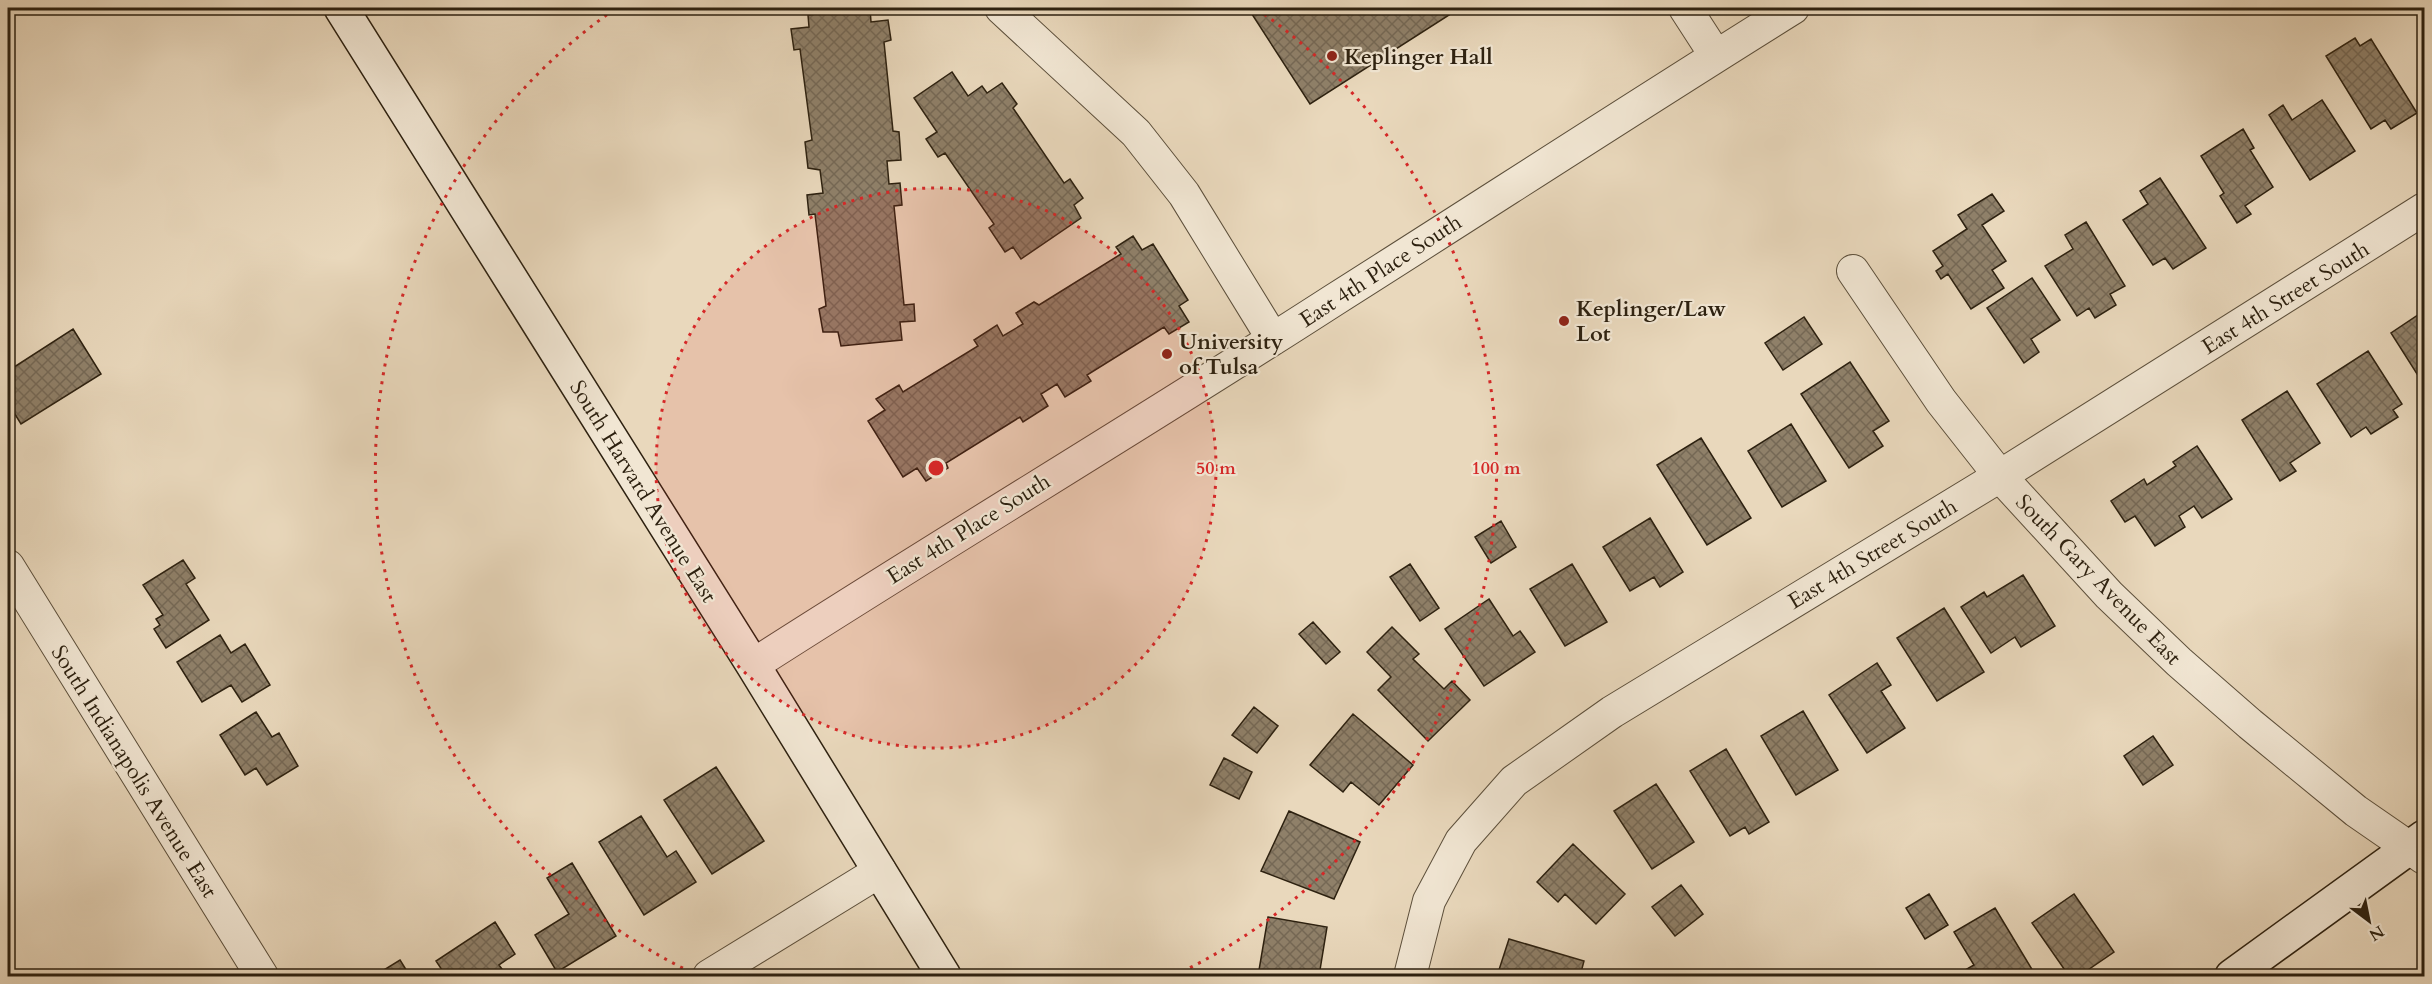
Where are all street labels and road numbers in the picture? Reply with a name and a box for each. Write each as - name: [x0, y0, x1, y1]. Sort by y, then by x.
- street label: East 4th Place South: [1294, 207, 1467, 334]
- street label: East 4th Street South: [2196, 234, 2375, 362]
- street label: South Harvard Avenue East: [562, 375, 724, 608]
- street label: East 4th Place South: [881, 466, 1056, 591]
- street label: South Gary Avenue East: [2009, 488, 2188, 672]
- street label: East 4th Street South: [1782, 491, 1963, 616]
- street label: South Indianapolis Avenue East: [44, 639, 224, 904]

